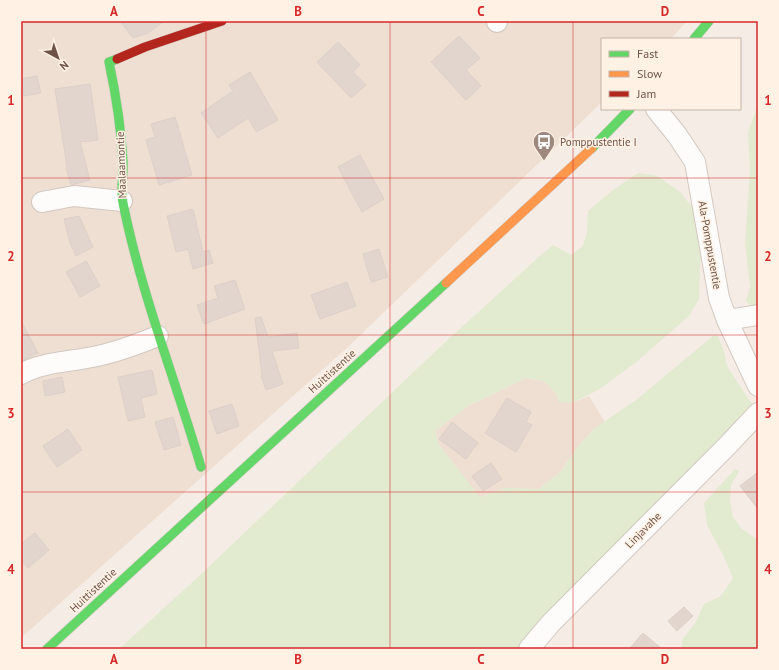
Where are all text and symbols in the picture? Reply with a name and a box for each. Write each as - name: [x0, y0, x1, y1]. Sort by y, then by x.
- text: A: [110, 3, 118, 20]
- text: B: [294, 3, 302, 20]
- text: C: [477, 3, 485, 20]
- text: D: [661, 3, 669, 20]
- north arrow: [38, 38, 78, 78]
- legend: [601, 38, 741, 110]
- text: Fast: [637, 46, 658, 61]
- text: N: [57, 58, 72, 73]
- text: Slow: [637, 66, 662, 81]
- text: Jam: [636, 86, 656, 101]
- text: 1: [7, 92, 15, 109]
- text: 1: [764, 92, 772, 109]
- bus stop icon: Pomppustentie I: [531, 129, 557, 162]
- street label: Maalaamontie: [113, 131, 129, 199]
- place label: Pomppustentie I: [560, 135, 637, 149]
- street label: Ala-Pomppustentie: [695, 200, 725, 291]
- text: 2: [7, 248, 15, 265]
- text: 2: [764, 248, 772, 265]
- street label: Huittistentie: [305, 346, 359, 396]
- text: 3: [7, 405, 15, 422]
- text: 3: [764, 405, 772, 422]
- street label: Linjavahe: [622, 509, 664, 551]
- text: 4: [7, 561, 15, 578]
- text: 4: [764, 561, 772, 578]
- street label: Huittistentie: [67, 565, 120, 615]
- text: A: [110, 651, 118, 668]
- text: B: [294, 651, 302, 668]
- text: C: [477, 651, 485, 668]
- text: D: [661, 651, 669, 668]

